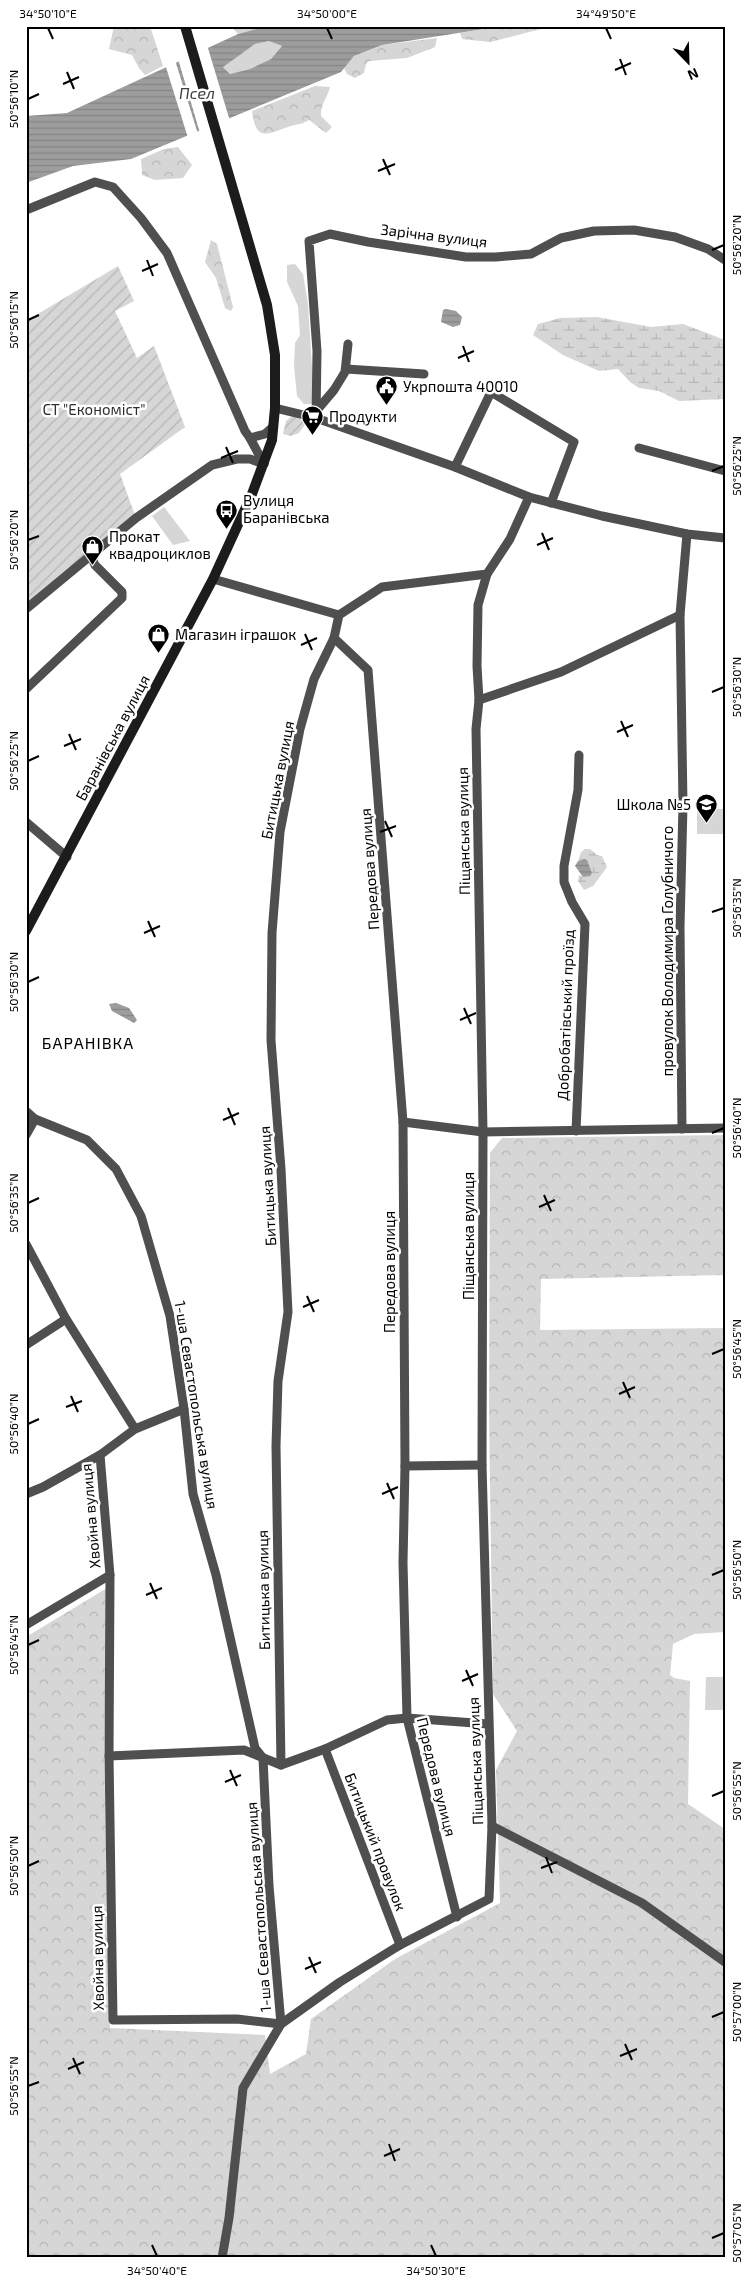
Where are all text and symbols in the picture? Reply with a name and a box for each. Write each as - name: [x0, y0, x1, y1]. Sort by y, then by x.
- text: 34°50'10"E: [19, 6, 77, 20]
- text: 34°50'00"E: [297, 6, 357, 20]
- text: 34°49'50"E: [576, 6, 636, 20]
- north arrow: [664, 38, 714, 88]
- text: N: [685, 65, 701, 84]
- text: 50°56'10"N: [6, 70, 20, 128]
- water label: Псел: [179, 83, 215, 102]
- text: 50°56'20"N: [729, 215, 743, 275]
- street label: Зарічна вулиця: [380, 220, 488, 251]
- text: 50°56'15"N: [6, 291, 20, 349]
- public building icon: Укрпошта 40010: [375, 375, 399, 406]
- place label: Укрпошта 40010: [403, 377, 518, 395]
- park label: СТ "Економіст": [43, 400, 145, 418]
- supermarket icon: Продукти: [301, 405, 325, 436]
- place label: Продукти: [329, 407, 397, 426]
- text: 50°56'25"N: [729, 436, 743, 496]
- place label: Вулиця Баранівська: [243, 491, 330, 526]
- bus stop icon: Вулиця Баранівська: [215, 498, 239, 529]
- text: 50°56'20"N: [6, 510, 20, 570]
- place label: Прокат квадроциклов: [109, 527, 211, 562]
- shop icon: Прокат квадроциклов: [81, 534, 105, 565]
- shop icon: Магазин іграшок: [147, 623, 171, 654]
- place label: Магазин іграшок: [175, 625, 296, 643]
- text: 50°56'30"N: [729, 657, 743, 717]
- street label: Баранівська вулиця: [71, 672, 154, 804]
- street label: Битицька вулиця: [257, 719, 298, 841]
- text: 50°56'25"N: [6, 731, 20, 791]
- street label: Піщанська вулиця: [453, 767, 474, 895]
- school or university icon: Школа №5: [695, 793, 719, 824]
- place label: Школа №5: [617, 795, 691, 813]
- street label: Передова вулиця: [356, 807, 383, 931]
- street label: провулок Володимира Голубничого: [658, 826, 677, 1076]
- text: 50°56'35"N: [729, 878, 743, 938]
- street label: Добробатівський проїзд: [553, 929, 577, 1101]
- text: 50°56'30"N: [6, 952, 20, 1012]
- district label: БАРАНІВКА: [42, 1033, 134, 1052]
- text: 50°56'40"N: [729, 1098, 743, 1158]
- street label: Битицька вулиця: [255, 1125, 280, 1247]
- street label: Піщанська вулиця: [459, 1172, 478, 1300]
- text: 50°56'35"N: [6, 1173, 20, 1233]
- street label: Передова вулиця: [380, 1211, 399, 1333]
- street label: 1-ша Севастопольська вулиця: [171, 1299, 222, 1510]
- text: 50°56'45"N: [729, 1319, 743, 1379]
- text: 50°56'40"N: [6, 1394, 20, 1454]
- street label: Хвойна вулиця: [76, 1463, 105, 1569]
- street label: Битицька вулиця: [253, 1530, 274, 1650]
- text: 50°56'50"N: [729, 1540, 743, 1600]
- text: 50°56'45"N: [6, 1615, 20, 1675]
- street label: Піщанська вулиця: [464, 1697, 487, 1825]
- street label: Передова вулиця: [412, 1715, 460, 1838]
- text: 50°56'55"N: [729, 1761, 743, 1821]
- street label: Битицький провулок: [340, 1770, 411, 1914]
- street label: 1-ша Севастопольська вулиця: [242, 1801, 275, 2013]
- text: 50°56'50"N: [6, 1836, 20, 1896]
- street label: Хвойна вулиця: [87, 1905, 108, 2011]
- text: 50°57'00"N: [729, 1982, 743, 2042]
- text: 50°56'55"N: [6, 2056, 20, 2116]
- text: 50°57'05"N: [729, 2203, 743, 2263]
- text: 34°50'40"E: [127, 2263, 187, 2277]
- text: 34°50'30"E: [406, 2263, 466, 2277]

